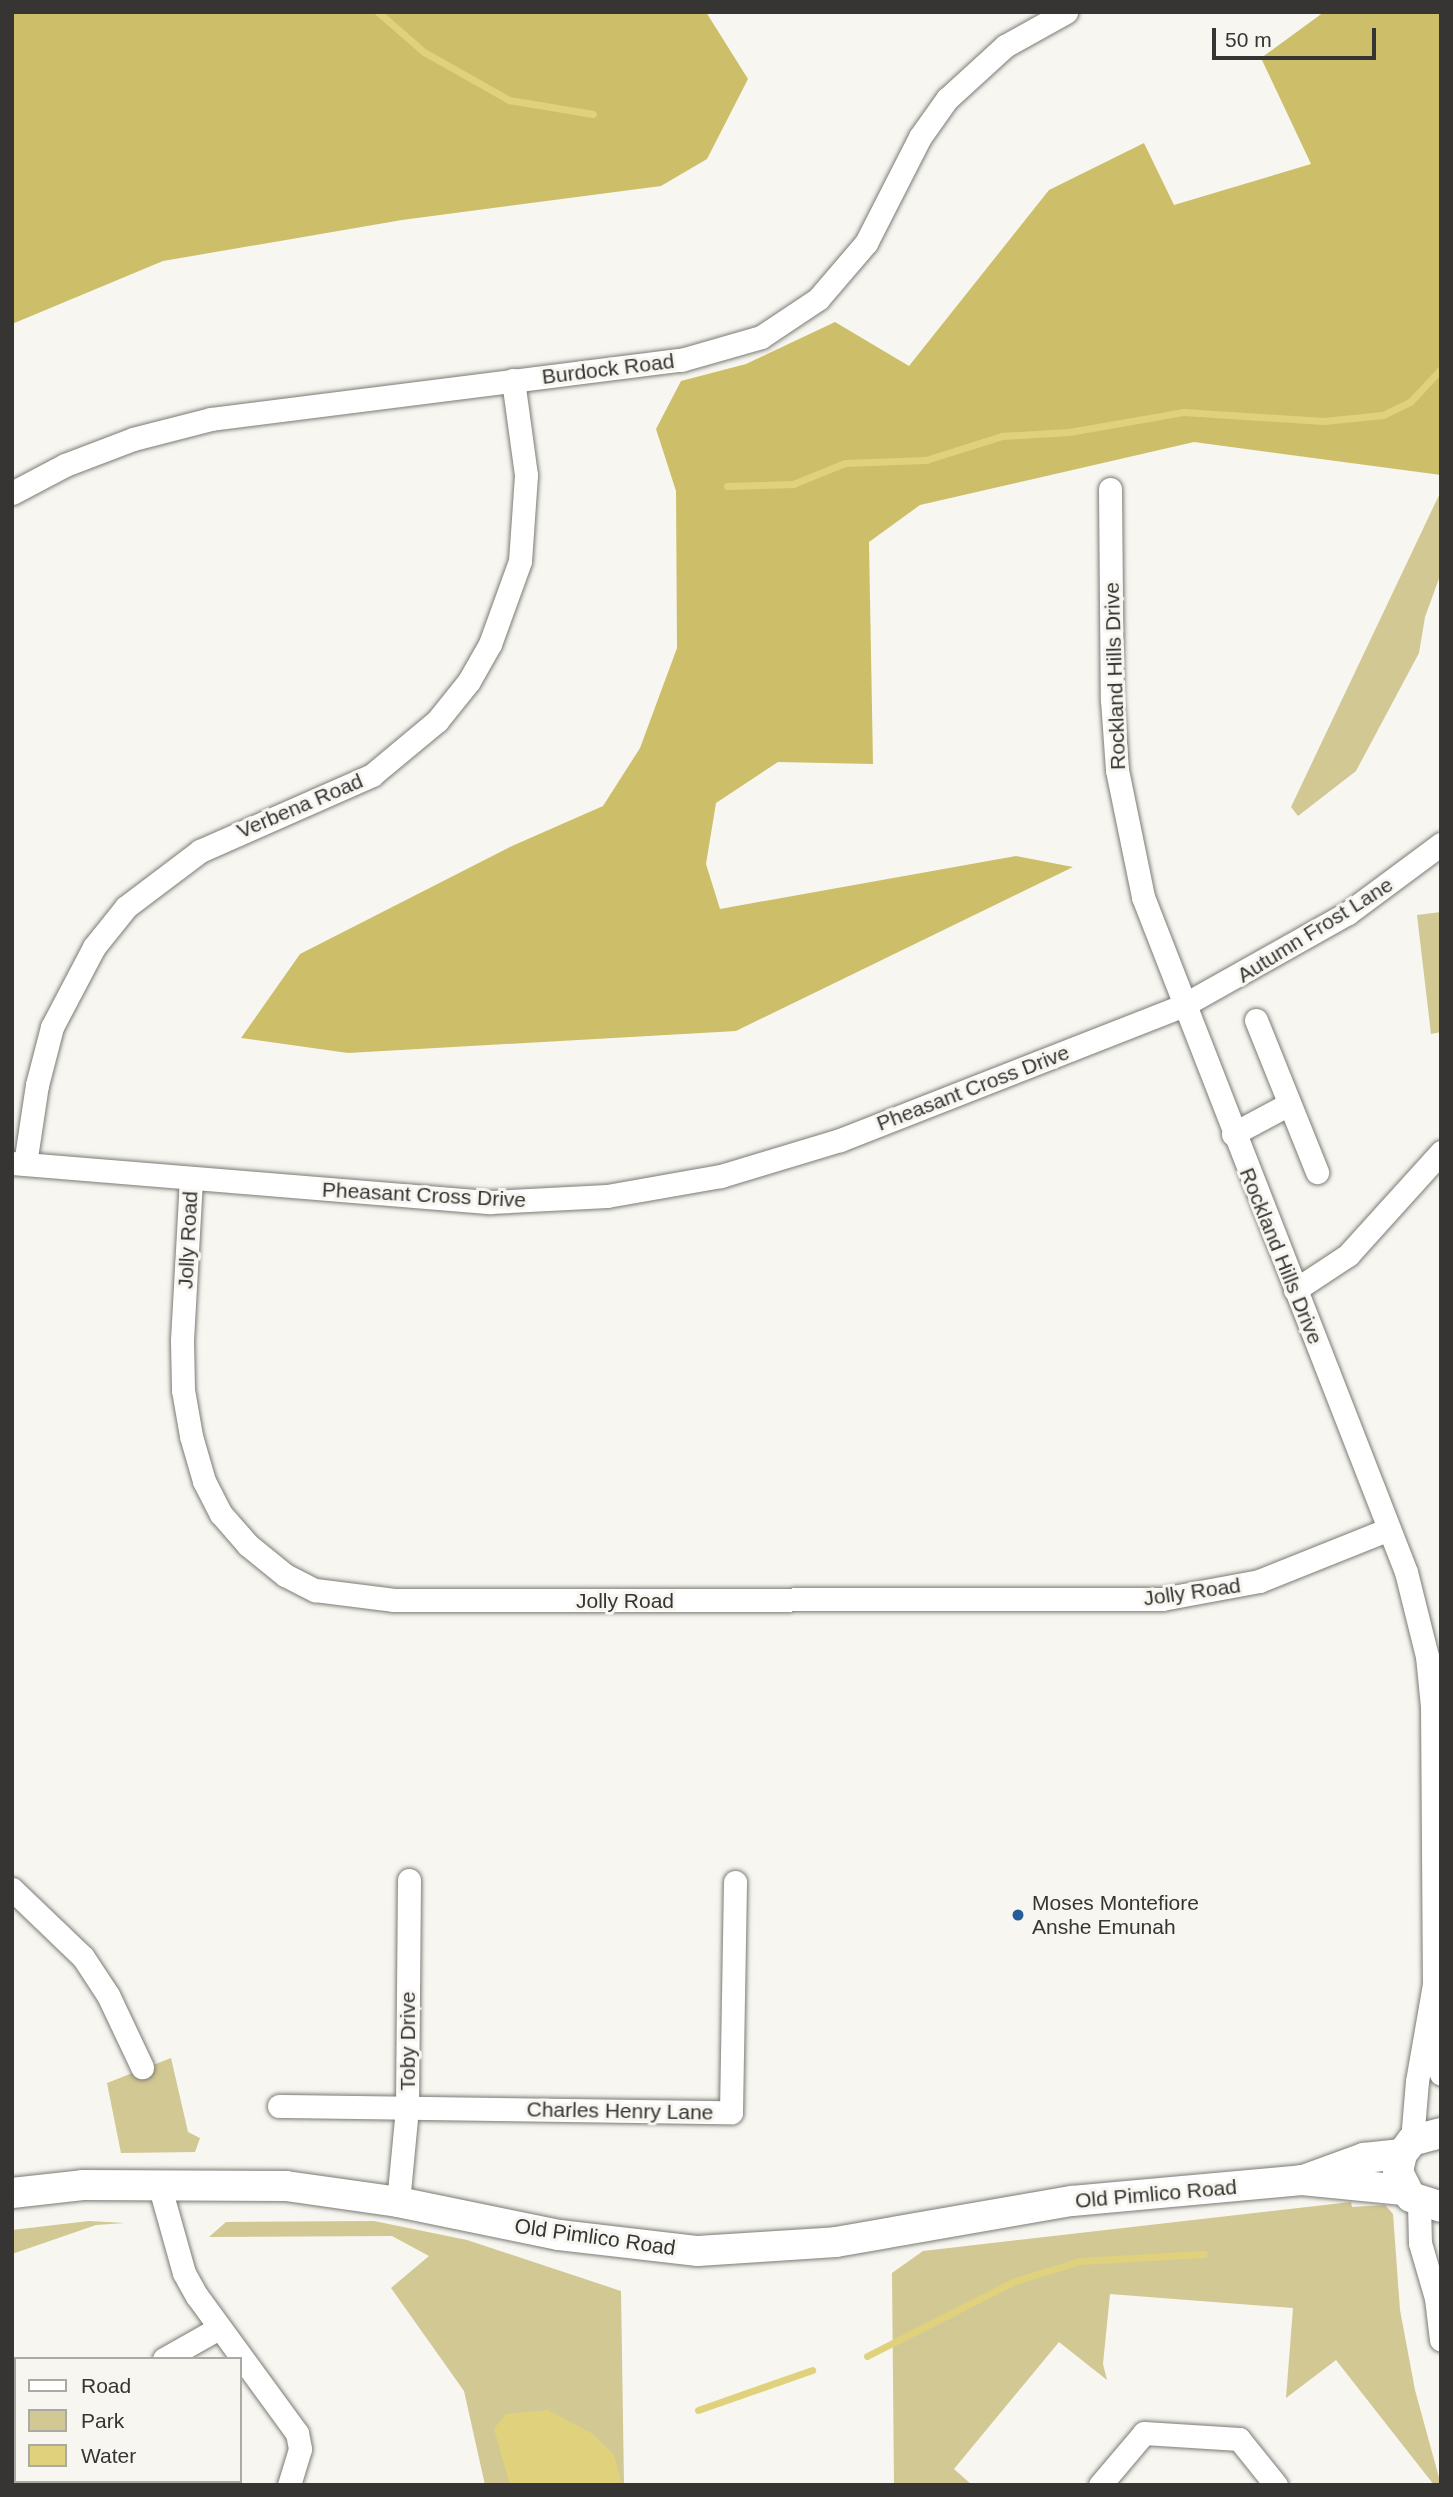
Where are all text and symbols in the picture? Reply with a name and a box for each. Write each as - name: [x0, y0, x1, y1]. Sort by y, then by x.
- scale bar: [1215, 14, 1380, 58]
- text: 50 m: [1225, 28, 1272, 51]
- street label: Burdock Road: [540, 348, 676, 390]
- street label: Rockland Hills Drive: [1099, 582, 1131, 770]
- street label: Verbena Road: [233, 768, 367, 844]
- street label: Autumn Frost Lane: [1233, 872, 1397, 988]
- street label: Pheasant Cross Drive: [873, 1040, 1073, 1136]
- street label: Rockland Hills Drive: [1234, 1164, 1328, 1348]
- street label: Pheasant Cross Drive: [321, 1177, 527, 1213]
- street label: Jolly Road: [173, 1190, 203, 1290]
- street label: Jolly Road: [1142, 1573, 1242, 1611]
- street label: Jolly Road: [576, 1588, 674, 1614]
- place label: Moses Montefiore Anshe Emunah: [1032, 1890, 1199, 1940]
- marker: Moses Montefiore Anshe Emunah: [1010, 1907, 1026, 1923]
- street label: Toby Drive: [395, 1991, 421, 2091]
- street label: Charles Henry Lane: [526, 2097, 714, 2125]
- street label: Old Pimlico Road: [1074, 2174, 1238, 2214]
- street label: Old Pimlico Road: [513, 2213, 677, 2261]
- legend: [14, 2357, 242, 2483]
- text: Road: [81, 2374, 131, 2397]
- text: Park: [81, 2409, 124, 2432]
- text: Water: [81, 2444, 136, 2467]

